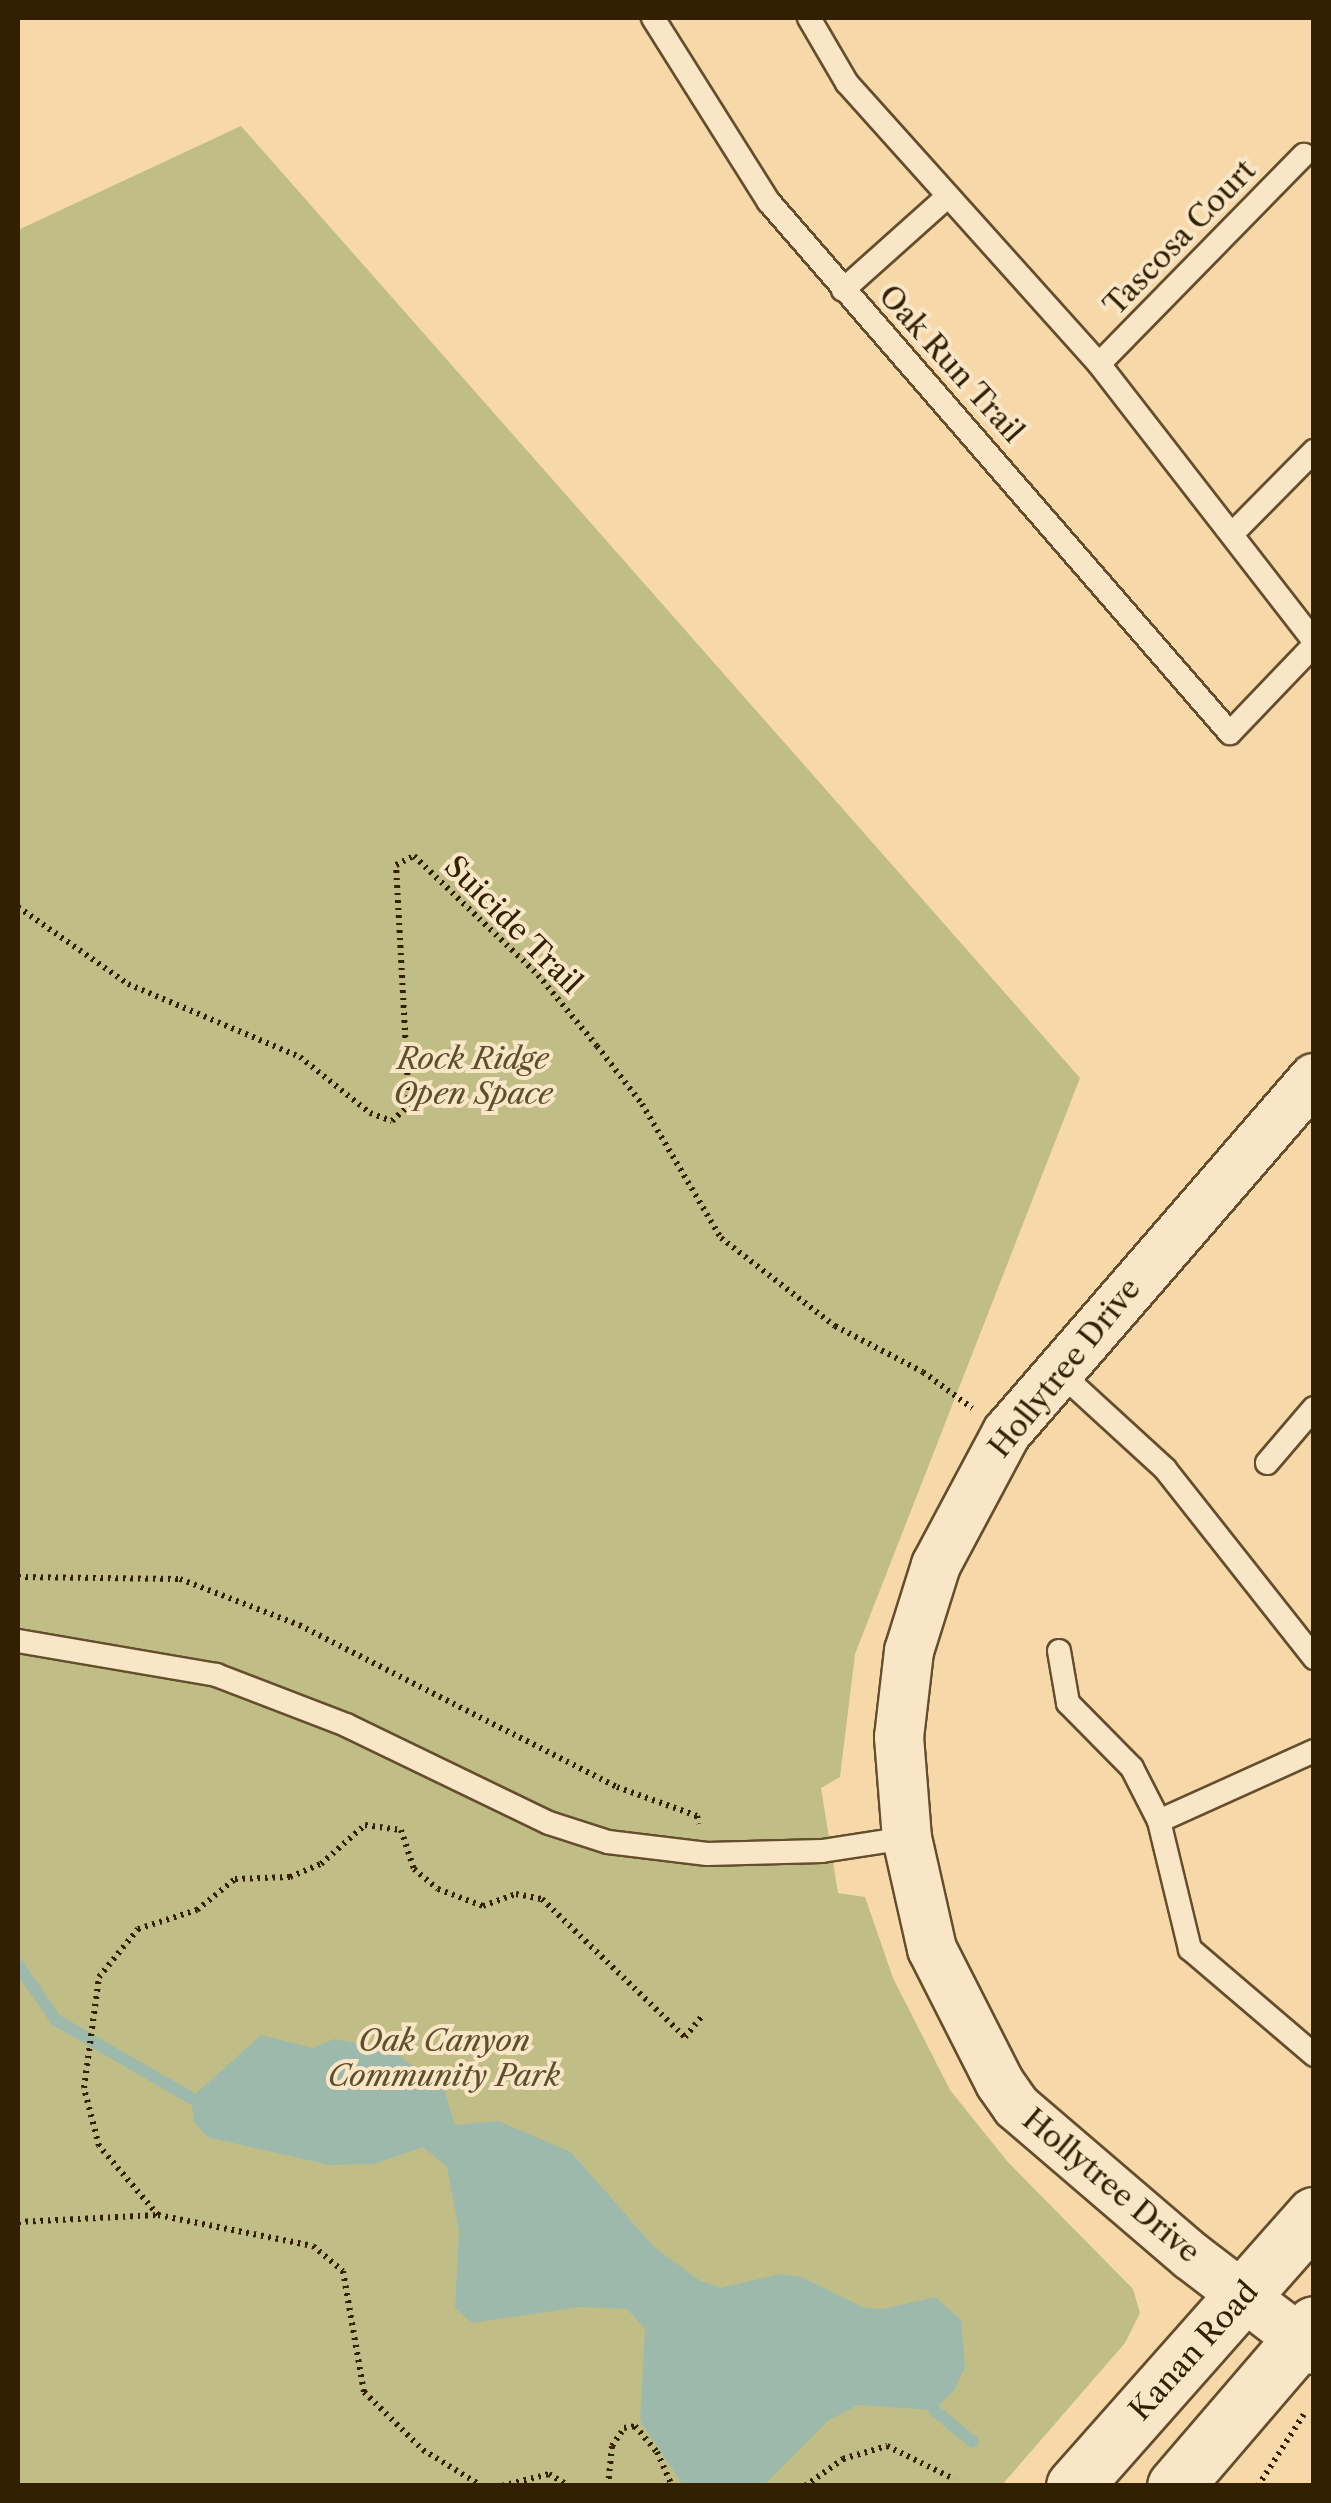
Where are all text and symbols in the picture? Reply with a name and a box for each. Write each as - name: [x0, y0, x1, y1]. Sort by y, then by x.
- street label: Tascosa Court: [1097, 153, 1263, 323]
- street label: Oak Run Trail: [871, 278, 1031, 450]
- street label: Suicide Trail: [436, 848, 590, 1002]
- park label: Rock Ridge Open Space: [393, 1041, 553, 1112]
- street label: Hollytree Drive: [982, 1271, 1148, 1465]
- park label: Oak Canyon Community Park: [328, 2023, 560, 2094]
- street label: Hollytree Drive: [1015, 2101, 1207, 2271]
- street label: Kanan Road: [1122, 2274, 1266, 2428]

